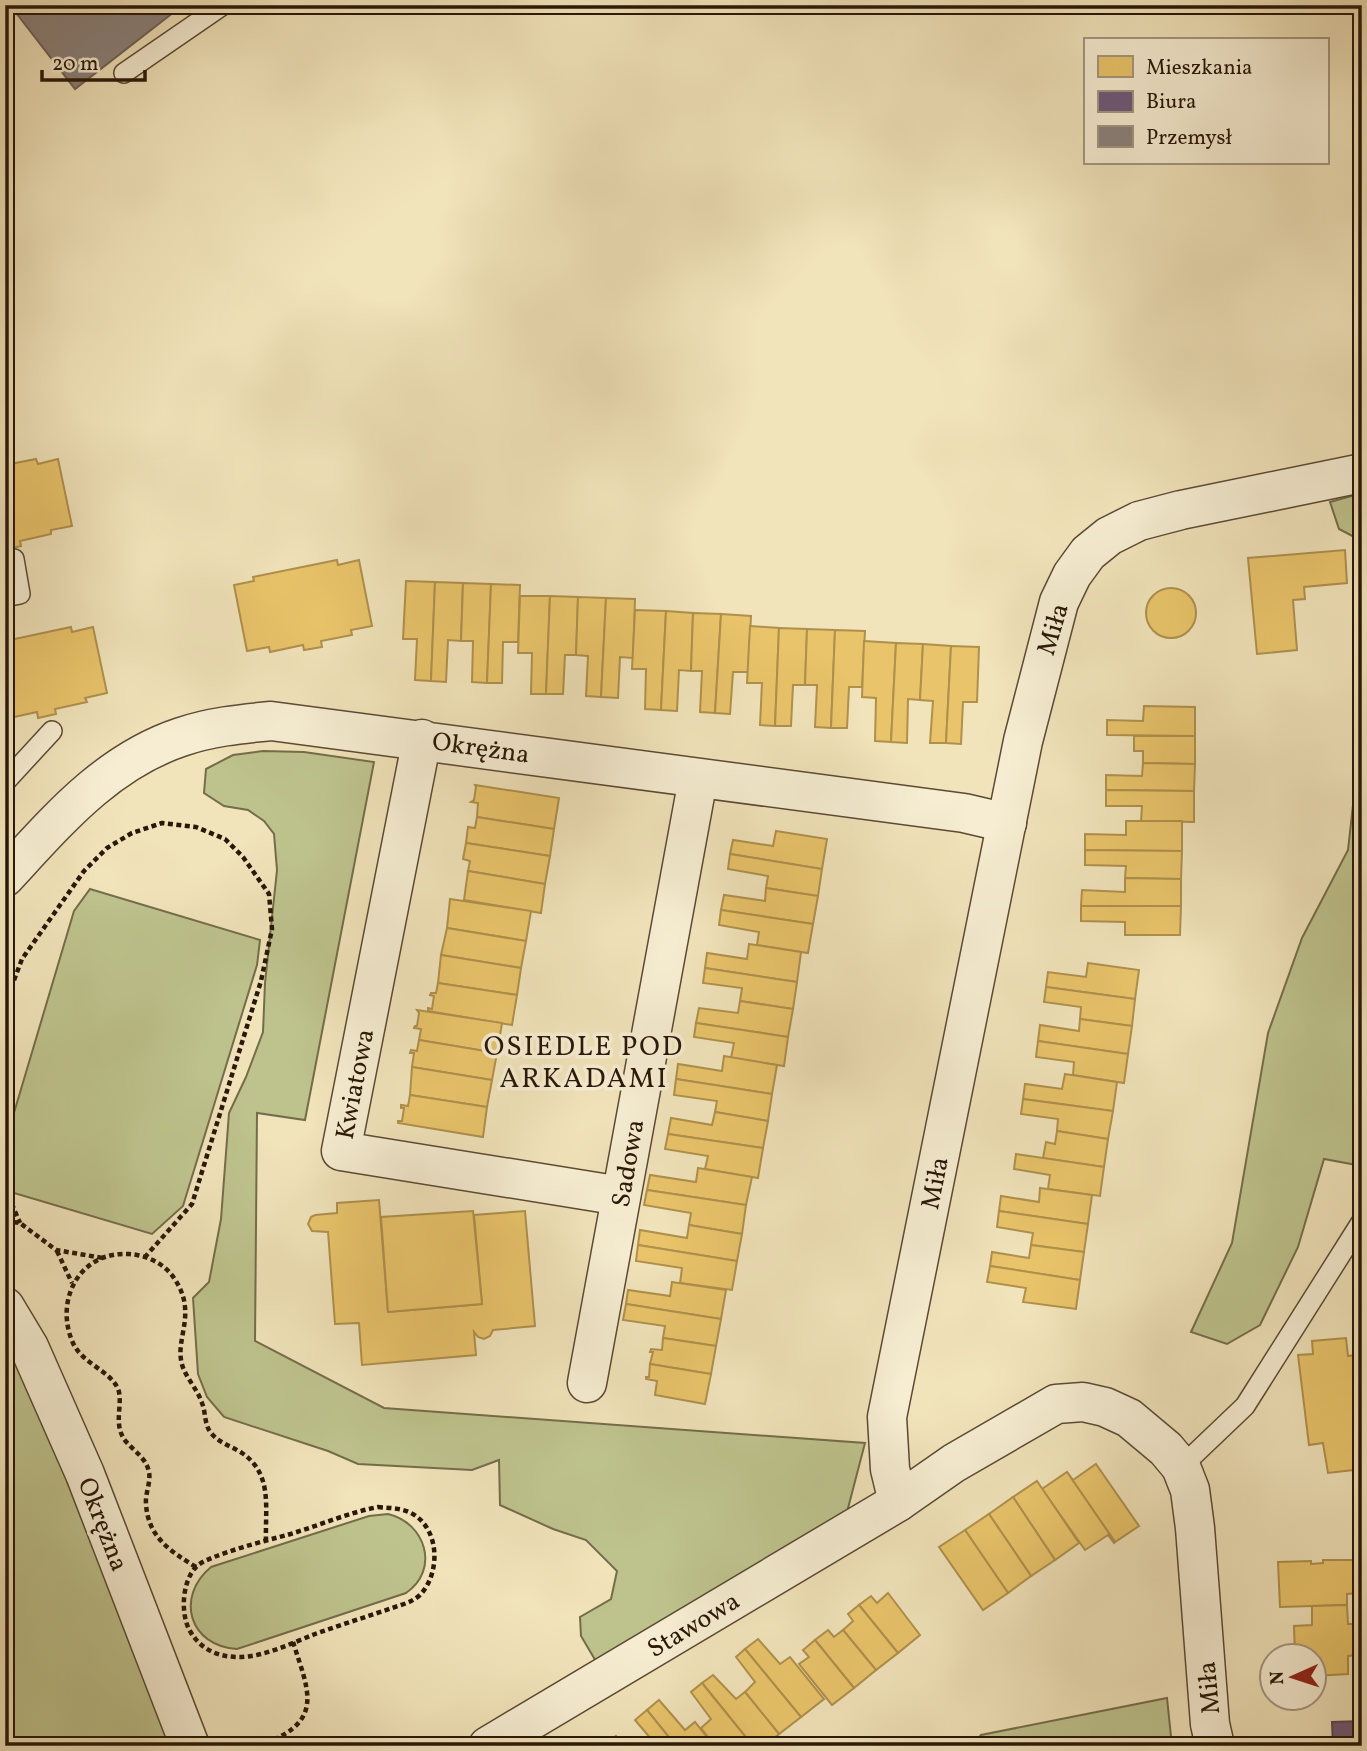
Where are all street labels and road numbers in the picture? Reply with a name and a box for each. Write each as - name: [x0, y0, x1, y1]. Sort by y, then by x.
- street label: Miła: [1029, 599, 1079, 660]
- street label: Okrężna: [430, 724, 532, 774]
- street label: Kwiatowa: [328, 1026, 384, 1143]
- street label: Sadowa: [604, 1117, 654, 1210]
- street label: Miła: [913, 1154, 959, 1213]
- street label: Okrężna: [68, 1473, 136, 1577]
- street label: Stawowa: [641, 1584, 747, 1667]
- street label: Miła: [1190, 1660, 1230, 1716]

